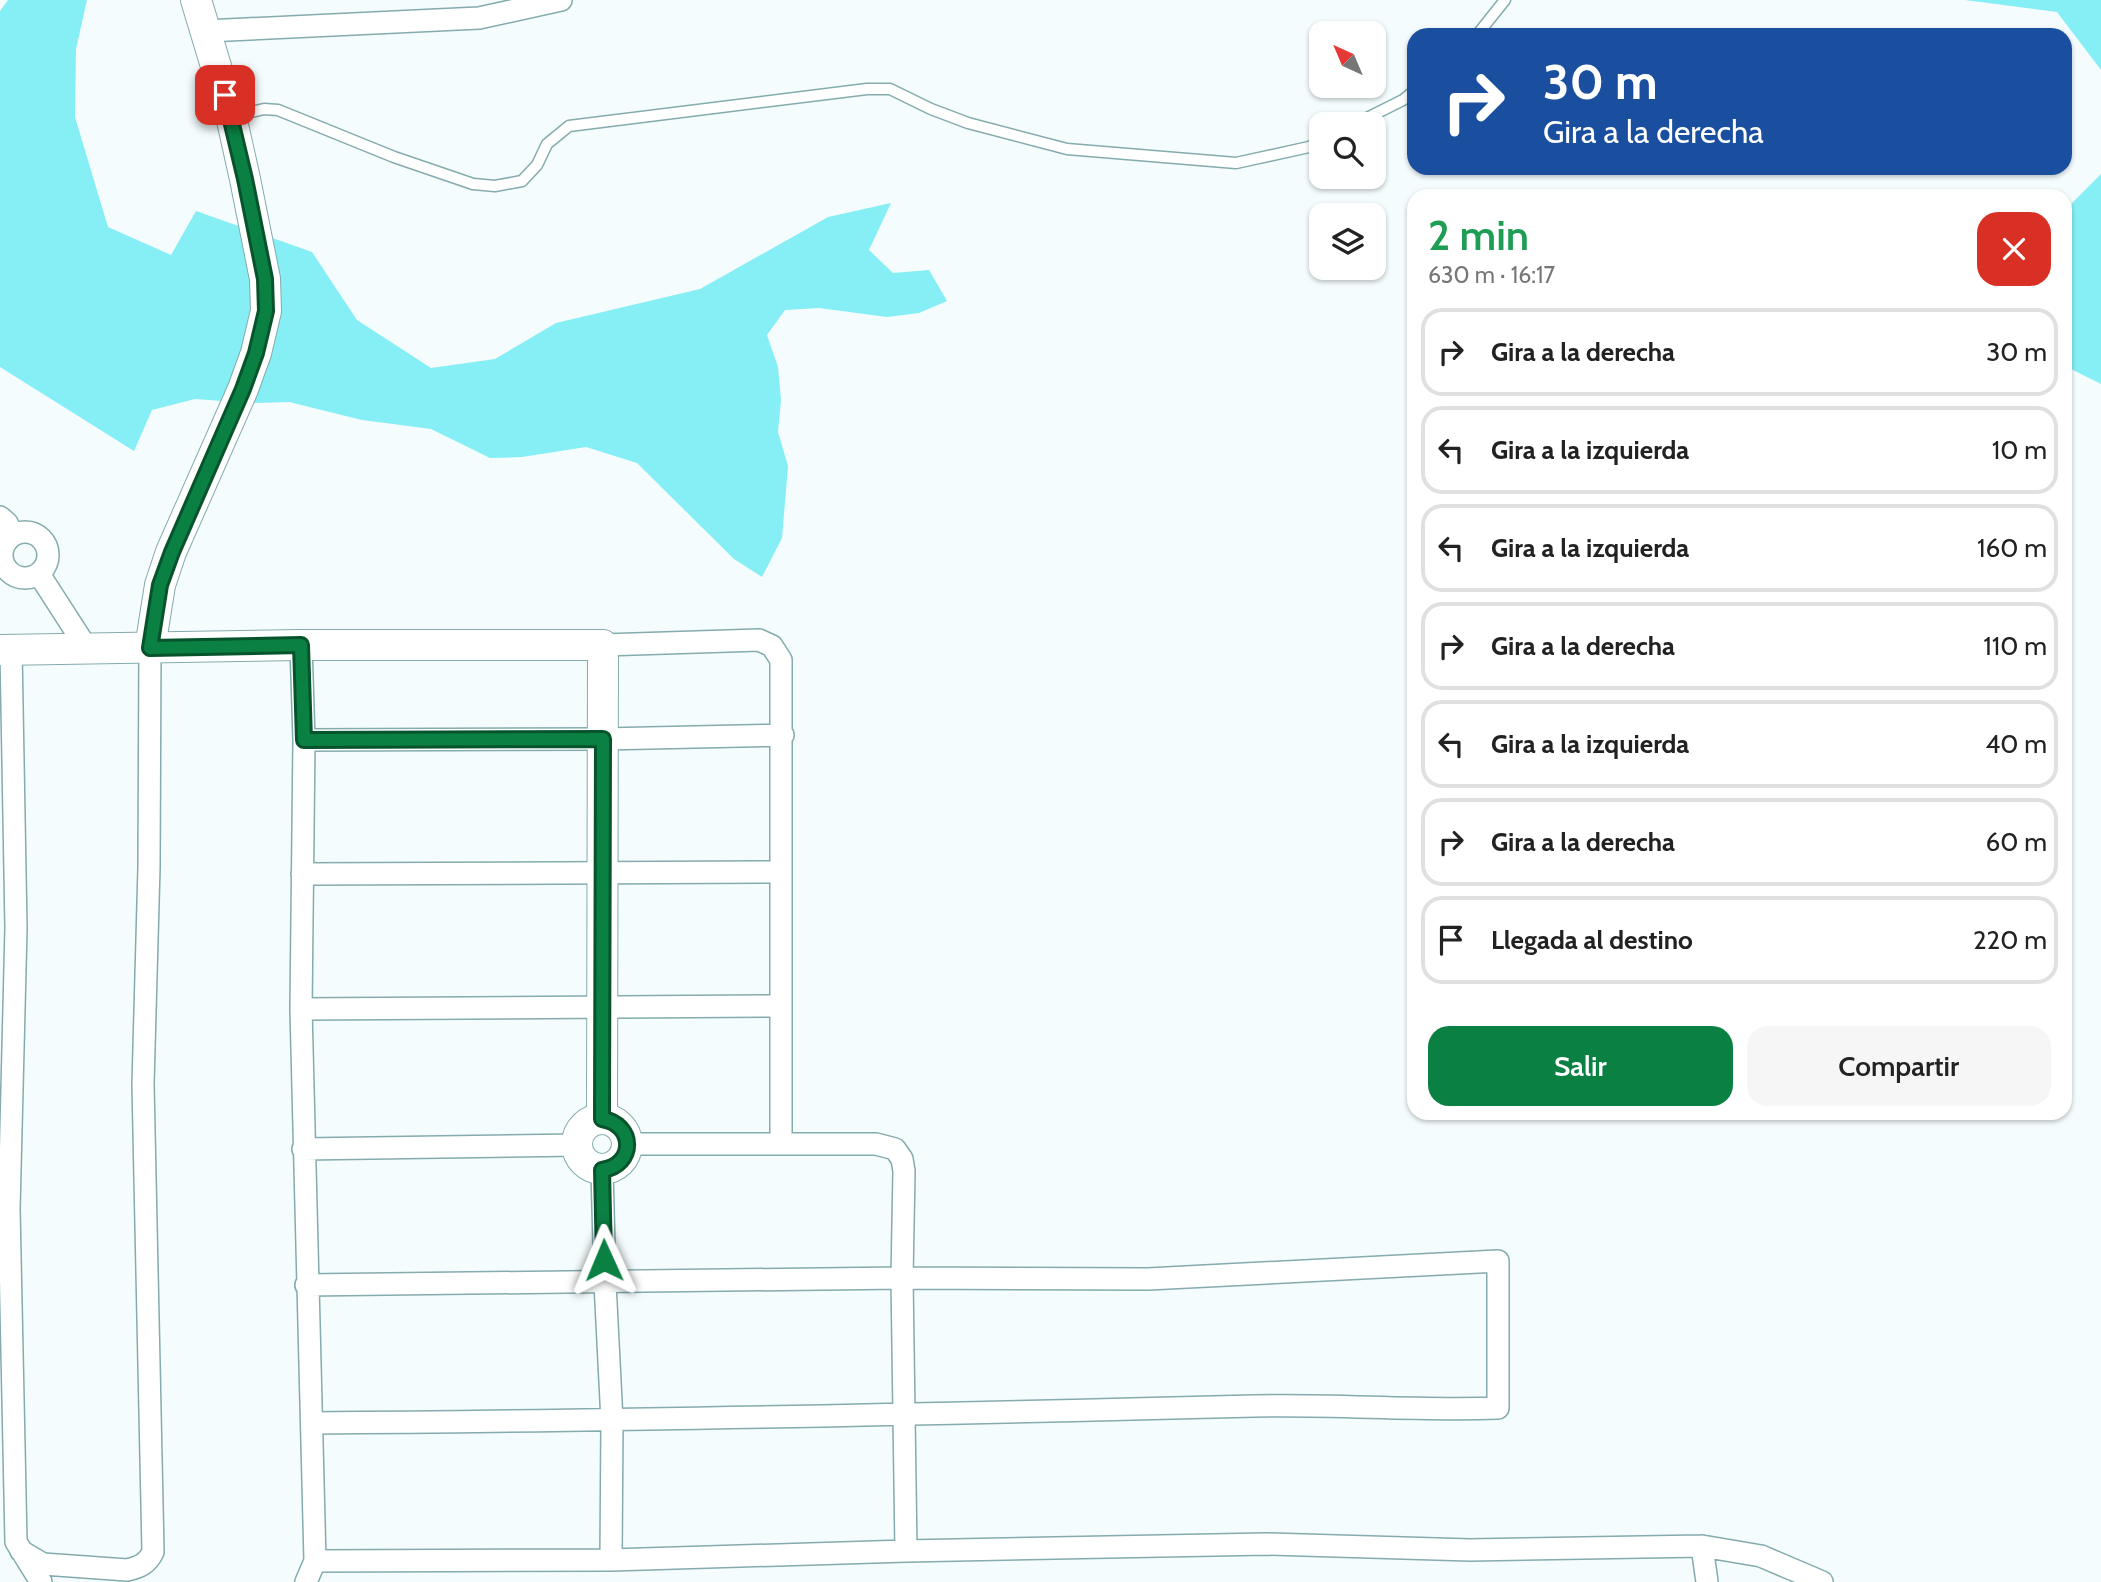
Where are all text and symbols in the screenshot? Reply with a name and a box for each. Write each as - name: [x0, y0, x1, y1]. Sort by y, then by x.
- north arrow: [1309, 21, 1386, 98]
- map controls: [1309, 21, 1386, 280]
- text: 30 m: [1543, 52, 1658, 111]
- icon: right: [1428, 56, 1519, 147]
- pin: [195, 65, 255, 125]
- icon: arrive: [206, 76, 244, 114]
- button: search: [1309, 112, 1386, 189]
- text: Gira a la derecha: [1543, 112, 1764, 151]
- button: layers: [1309, 203, 1386, 280]
- text: 2 min: [1428, 209, 1529, 261]
- button: close: [1977, 212, 2051, 286]
- text: 630 m · 16:17: [1428, 261, 1555, 289]
- icon: right: [1432, 333, 1470, 371]
- text: Gira a la derecha: [1491, 336, 1675, 368]
- text: 30 m: [1986, 336, 2047, 368]
- icon: left: [1432, 431, 1470, 469]
- text: Gira a la izquierda: [1491, 434, 1689, 466]
- text: 10 m: [1992, 434, 2047, 466]
- icon: left: [1432, 529, 1470, 567]
- text: Gira a la izquierda: [1491, 532, 1689, 564]
- text: 160 m: [1977, 532, 2047, 564]
- icon: right: [1432, 627, 1470, 665]
- text: Gira a la derecha: [1491, 630, 1675, 662]
- text: 110 m: [1983, 630, 2047, 662]
- icon: left: [1432, 725, 1470, 763]
- text: Gira a la izquierda: [1491, 728, 1689, 760]
- text: 40 m: [1985, 728, 2047, 760]
- icon: right: [1432, 823, 1470, 861]
- text: Gira a la derecha: [1491, 826, 1675, 858]
- text: 60 m: [1985, 826, 2047, 858]
- icon: arrive: [1432, 921, 1470, 959]
- text: Llegada al destino: [1491, 924, 1693, 956]
- text: 220 m: [1973, 924, 2047, 956]
- button: Salir: [1428, 1026, 1733, 1106]
- button: Compartir: [1747, 1026, 2051, 1106]
- position arrow: [567, 1223, 641, 1297]

